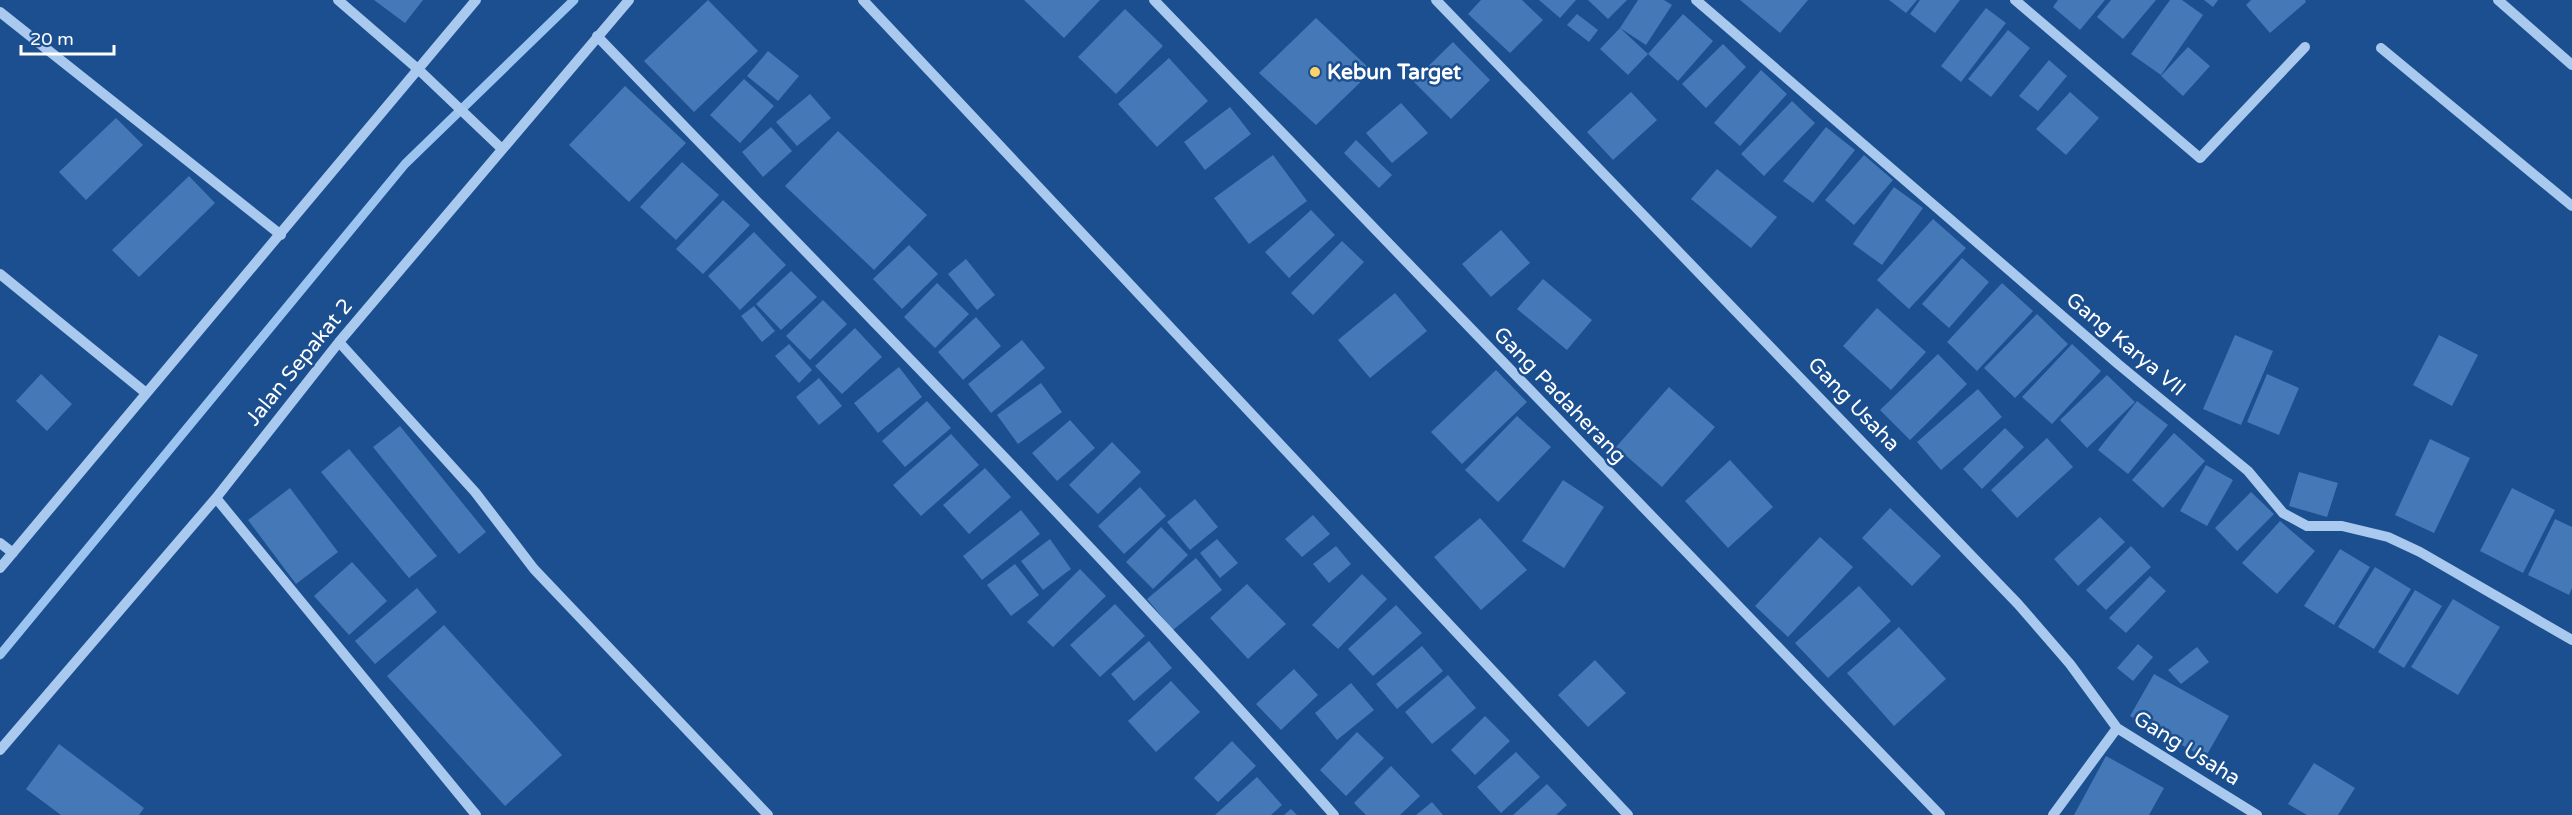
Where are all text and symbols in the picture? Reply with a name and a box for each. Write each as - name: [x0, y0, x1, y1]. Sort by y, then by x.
- scale bar: [21, 18, 114, 56]
- text: 20 m: [30, 28, 74, 50]
- place label: Kebun Target: [1327, 60, 1461, 85]
- marker: Kebun Target: [1308, 65, 1322, 79]
- street label: Gang Karya VII: [2061, 287, 2190, 402]
- street label: Jalan Sepakat 2: [241, 294, 358, 431]
- street label: Gang Padaherang: [1488, 322, 1631, 469]
- street label: Gang Usaha: [1803, 352, 1905, 457]
- street label: Gang Usaha: [2129, 706, 2245, 791]

